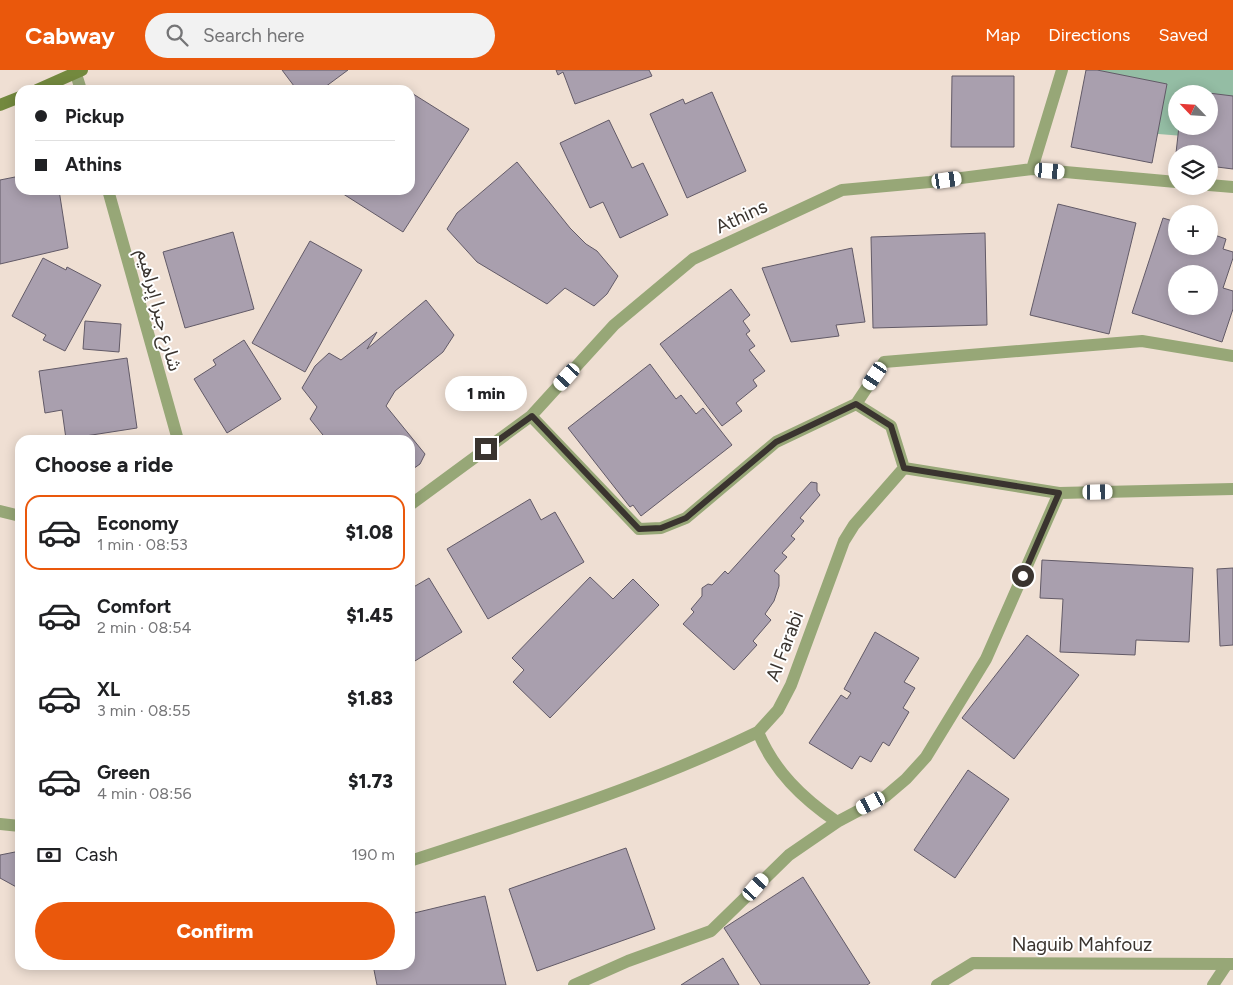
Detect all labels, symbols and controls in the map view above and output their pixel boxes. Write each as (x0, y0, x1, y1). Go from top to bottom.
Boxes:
search box (145, 13, 495, 58)
text: Cabway (25, 21, 115, 50)
icon: search (163, 21, 191, 49)
text: Search here (203, 24, 304, 47)
text: Map (985, 24, 1020, 46)
text: Directions (1048, 24, 1130, 46)
text: Saved (1158, 24, 1208, 46)
north arrow (1168, 85, 1218, 135)
map controls (1168, 85, 1218, 315)
text: Pickup (65, 105, 124, 128)
button: layers (1168, 145, 1218, 195)
text: Athins (65, 153, 122, 176)
car (1034, 162, 1065, 180)
car (931, 170, 962, 190)
street label: Athins (712, 194, 771, 238)
button: + (1168, 205, 1218, 255)
street label: شارع جبرا إبراهيم (129, 247, 187, 375)
button: − (1168, 265, 1218, 315)
car (860, 359, 889, 393)
car (551, 361, 582, 393)
callout: 1 min (445, 376, 527, 412)
text: 1 min (467, 384, 505, 403)
route end (475, 438, 497, 460)
text: Choose a ride (35, 451, 173, 478)
car (1082, 484, 1113, 500)
icon: car (37, 510, 82, 555)
text: Economy (97, 512, 179, 535)
text: $1.08 (345, 521, 393, 544)
text: 1 min · 08:53 (97, 535, 188, 554)
route start (1012, 565, 1034, 587)
icon: car (37, 593, 82, 638)
text: Comfort (97, 595, 172, 618)
text: $1.45 (346, 604, 393, 627)
street label: Al Farabi (761, 608, 808, 685)
text: 2 min · 08:54 (97, 618, 191, 637)
icon: car (37, 676, 82, 721)
text: XL (97, 678, 120, 701)
text: $1.83 (347, 687, 393, 710)
text: 3 min · 08:55 (97, 701, 190, 720)
icon: car (37, 759, 82, 804)
text: Green (97, 761, 150, 784)
text: $1.73 (348, 770, 393, 793)
text: 4 min · 08:56 (97, 784, 192, 803)
car (854, 790, 887, 816)
icon: cash (35, 841, 63, 869)
text: Cash (75, 843, 118, 866)
text: 190 m (352, 845, 395, 864)
car (740, 871, 771, 903)
button: Confirm (35, 902, 395, 960)
street label: Naguib Mahfouz (1012, 933, 1152, 956)

